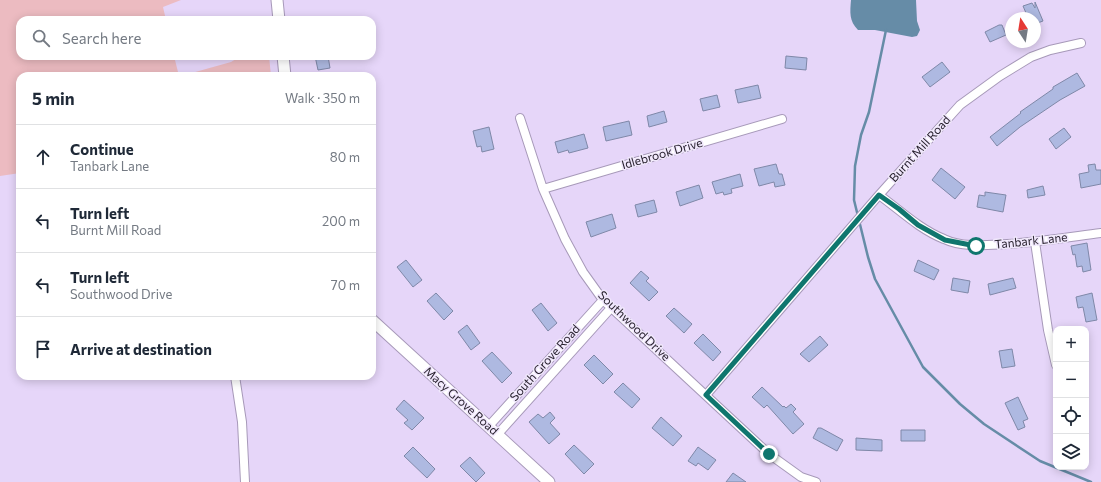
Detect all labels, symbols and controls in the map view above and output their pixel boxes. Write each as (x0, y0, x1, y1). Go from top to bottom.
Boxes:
north arrow (1005, 12, 1041, 48)
search box (16, 16, 376, 60)
icon: search (30, 27, 52, 49)
text: Search here (62, 29, 141, 47)
text: 5 min (32, 88, 75, 109)
text: Walk · 350 m (285, 90, 360, 106)
street label: Burnt Mill Road (886, 112, 953, 184)
street label: Idlebrook Drive (620, 135, 704, 171)
text: Continue (70, 140, 134, 158)
icon: ahead (32, 146, 54, 168)
text: 80 m (330, 149, 360, 165)
text: Tanbark Lane (70, 158, 149, 174)
text: Turn left (70, 204, 129, 222)
icon: left (32, 210, 54, 232)
text: 200 m (322, 213, 360, 229)
text: Burnt Mill Road (70, 222, 161, 238)
street label: Tanbark Lane (994, 229, 1068, 251)
route start (967, 237, 985, 255)
text: Turn left (70, 268, 129, 286)
icon: left (32, 274, 54, 296)
text: 70 m (331, 277, 360, 293)
text: Southwood Drive (70, 286, 172, 302)
street label: Southwood Drive (596, 287, 674, 363)
street label: South Grove Road (506, 321, 582, 403)
map controls (1053, 326, 1089, 470)
button: + (1053, 326, 1089, 362)
icon: arrive (32, 338, 54, 360)
text: Arrive at destination (70, 340, 212, 358)
button: − (1053, 362, 1089, 398)
street label: Macy Grove Road (422, 363, 502, 437)
button: locate (1053, 398, 1089, 434)
button: layers (1053, 434, 1089, 470)
route end (760, 445, 778, 463)

